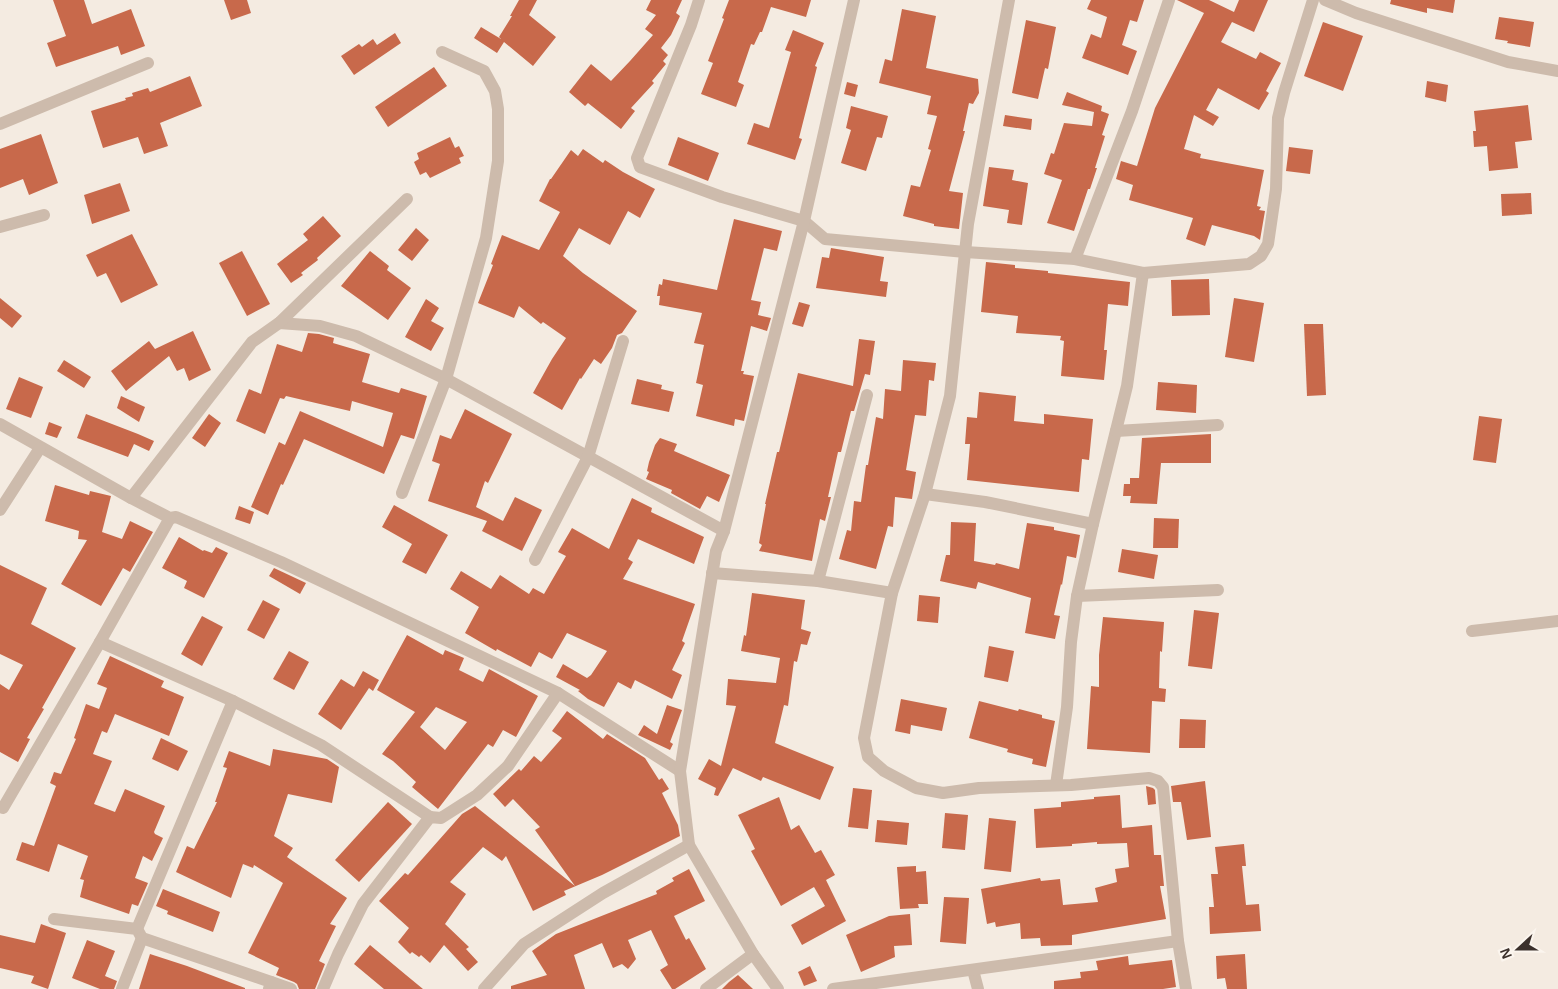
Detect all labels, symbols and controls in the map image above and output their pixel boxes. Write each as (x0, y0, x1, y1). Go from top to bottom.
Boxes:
north arrow (1493, 924, 1543, 974)
text: N (1497, 946, 1515, 961)

